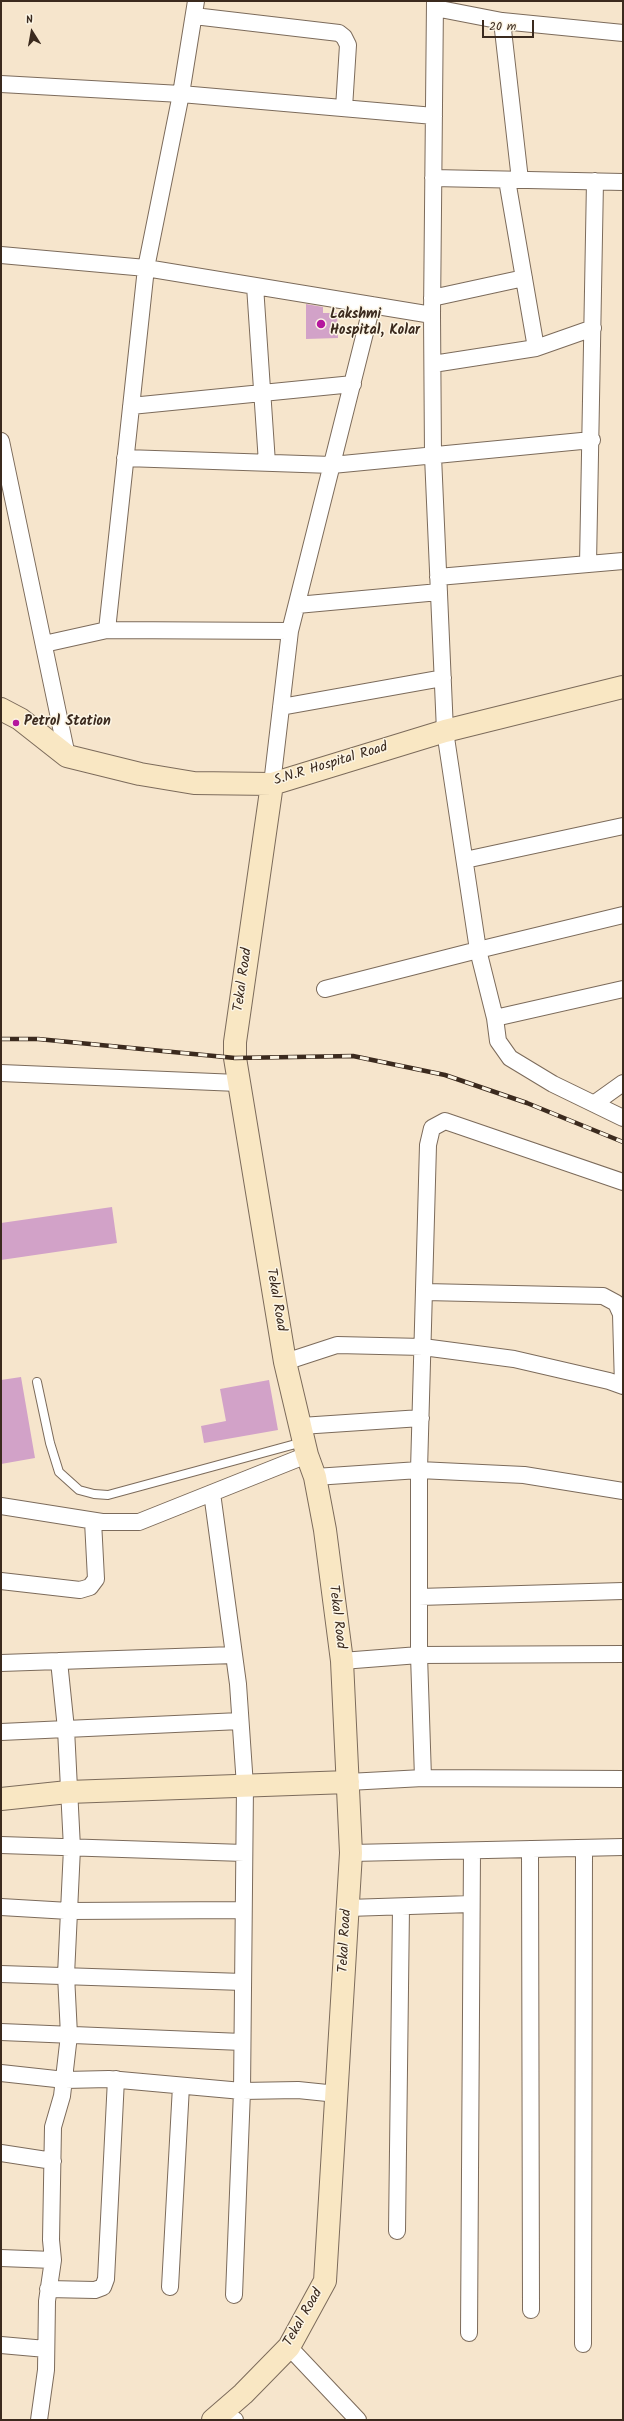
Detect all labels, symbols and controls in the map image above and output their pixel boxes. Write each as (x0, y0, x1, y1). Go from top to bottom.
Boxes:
text: N (25, 11, 35, 30)
north arrow (12, 12, 52, 52)
scale bar (484, 12, 536, 38)
text: 20 m (489, 17, 516, 36)
place label: Lakshmi Hospital, Kolar (330, 308, 420, 340)
marker: Lakshmi Hospital, Kolar (315, 318, 327, 330)
place label: Petrol Station (24, 715, 111, 731)
marker: Petrol Station (11, 718, 21, 728)
street label: S.N.R Hospital Road (272, 740, 390, 790)
street label: Tekal Road (231, 947, 257, 1013)
street label: Tekal Road (261, 1267, 289, 1333)
street label: Tekal Road (324, 1584, 348, 1650)
street label: Tekal Road (336, 1909, 356, 1973)
street label: Tekal Road (281, 2286, 327, 2350)

